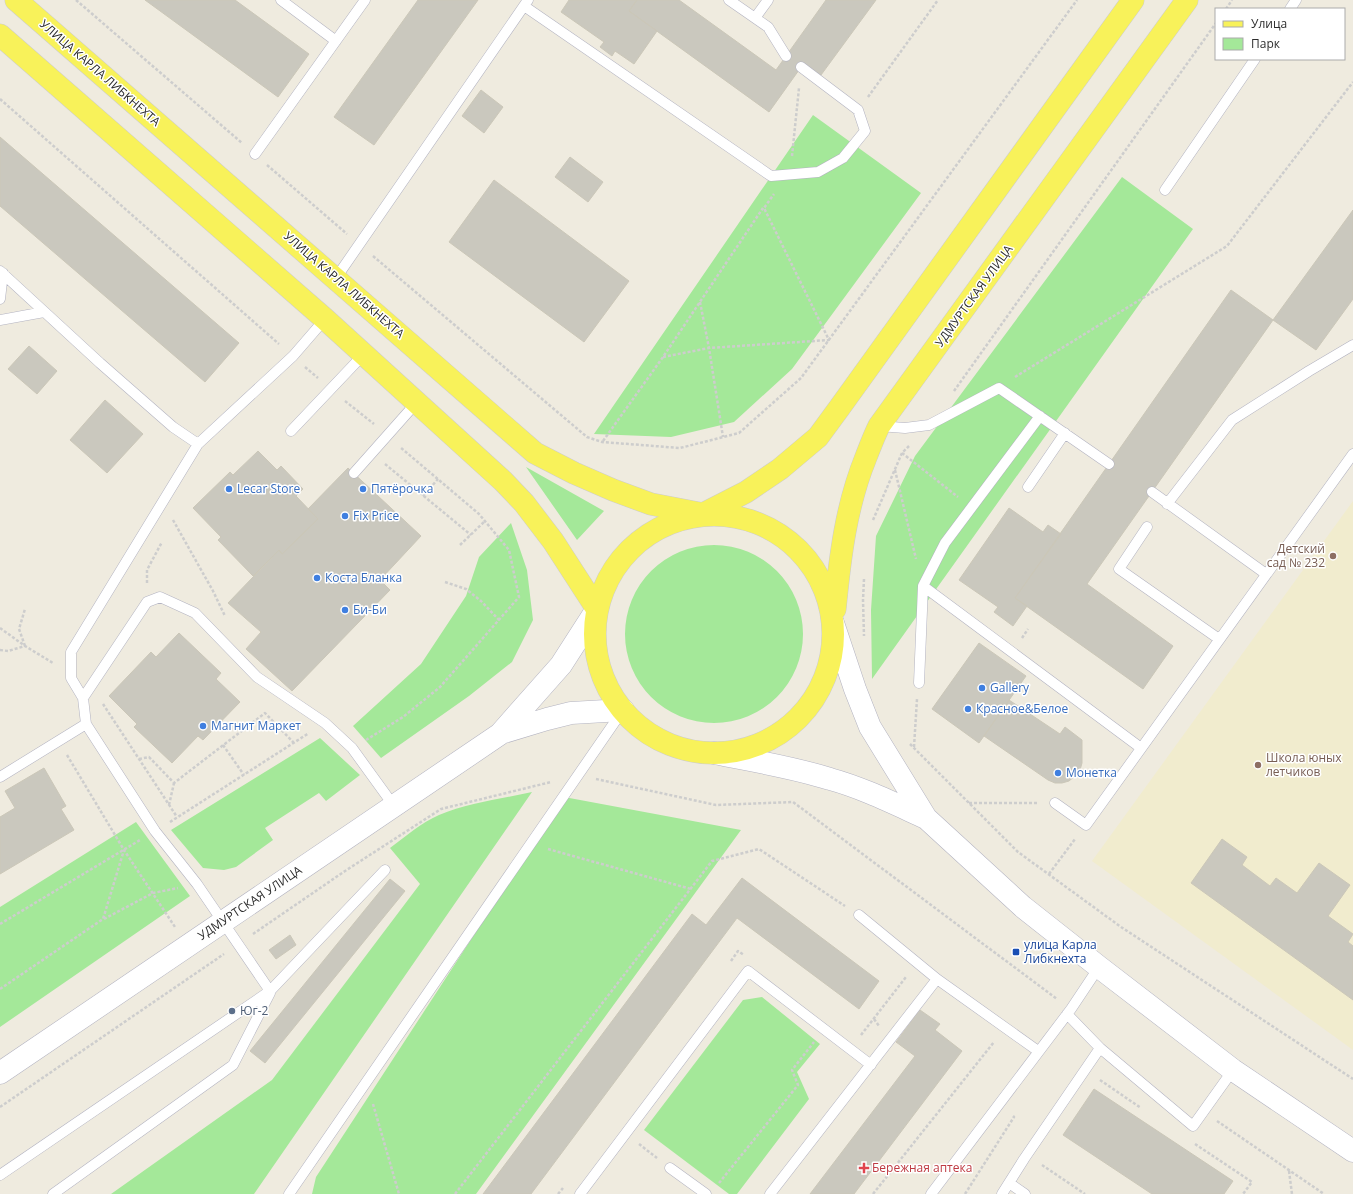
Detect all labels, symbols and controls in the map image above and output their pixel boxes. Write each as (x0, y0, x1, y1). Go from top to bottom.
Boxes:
legend (1215, 8, 1345, 60)
street label: УЛИЦА КАРЛА ЛИБКНЕХТА (36, 15, 165, 130)
text: Улица (1251, 15, 1287, 32)
text: Парк (1251, 35, 1281, 52)
street label: УЛИЦА КАРЛА ЛИБКНЕХТА (280, 227, 409, 342)
street label: УДМУРТСКАЯ УЛИЦА (931, 241, 1017, 350)
place label: Lecar Store (237, 480, 300, 497)
place label: Пятёрочка (371, 480, 433, 497)
marker: Lecar Store (224, 484, 234, 494)
marker: Пятёрочка (358, 484, 368, 494)
place label: Fix Price (353, 507, 400, 524)
marker: Fix Price (340, 511, 350, 521)
place label: Детский сад № 232 (1267, 540, 1325, 571)
marker: Детский сад № 232 (1328, 551, 1338, 561)
place label: Коста Бланка (325, 569, 402, 586)
marker: Коста Бланка (312, 573, 322, 583)
place label: Би-Би (353, 601, 387, 618)
marker: Би-Би (340, 605, 350, 615)
place label: Gallery (990, 679, 1030, 696)
marker: Gallery (977, 683, 987, 693)
place label: Красное&Белое (976, 700, 1069, 717)
marker: Красное&Белое (963, 704, 973, 714)
place label: Магнит Маркет (211, 717, 301, 734)
marker: Магнит Маркет (198, 721, 208, 731)
place label: Школа юных летчиков (1266, 749, 1342, 780)
marker: Школа юных летчиков (1253, 760, 1263, 770)
place label: Монетка (1066, 764, 1117, 781)
marker: Монетка (1053, 768, 1063, 778)
street label: УДМУРТСКАЯ УЛИЦА (194, 861, 305, 944)
place label: улица Карла Либкнехта (1024, 936, 1097, 967)
marker: улица Карла Либкнехта (1011, 947, 1021, 957)
place label: Юг-2 (240, 1002, 269, 1019)
marker: Юг-2 (227, 1006, 237, 1016)
place label: Бережная аптека (872, 1159, 972, 1176)
marker: Бережная аптека (859, 1163, 869, 1173)

